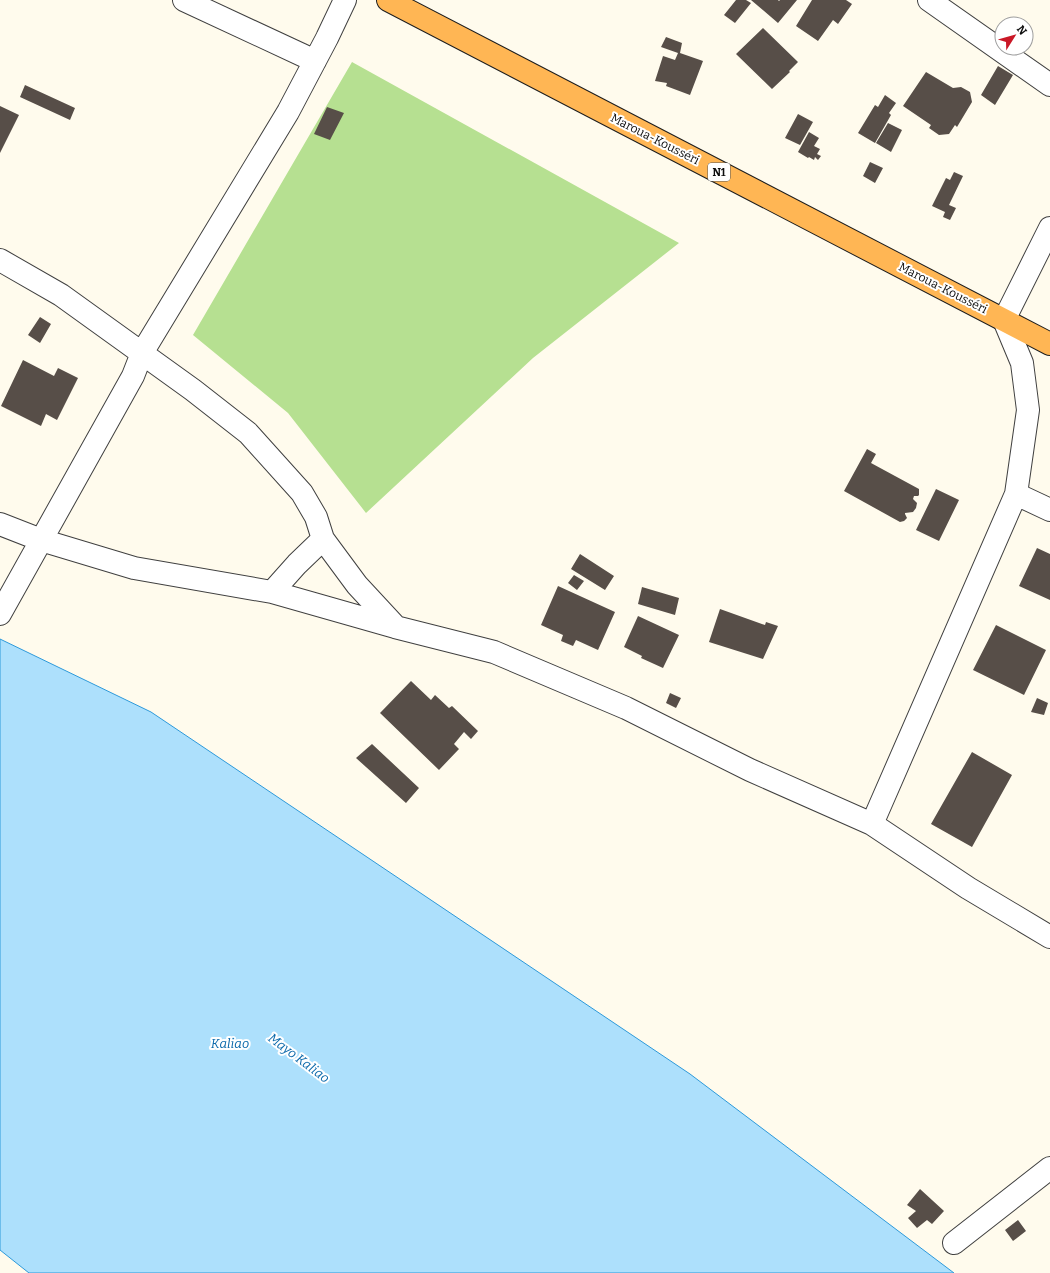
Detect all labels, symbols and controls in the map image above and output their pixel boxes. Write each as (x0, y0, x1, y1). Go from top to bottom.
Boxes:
north arrow (994, 16, 1034, 56)
text: N (1014, 23, 1030, 38)
street label: Maroua-Kousséri (608, 111, 702, 168)
road number: N1 (708, 163, 730, 181)
street label: Maroua-Kousséri (896, 260, 990, 317)
water label: Mayo Kaliao (265, 1030, 333, 1086)
water label: Kaliao (211, 1036, 249, 1051)

